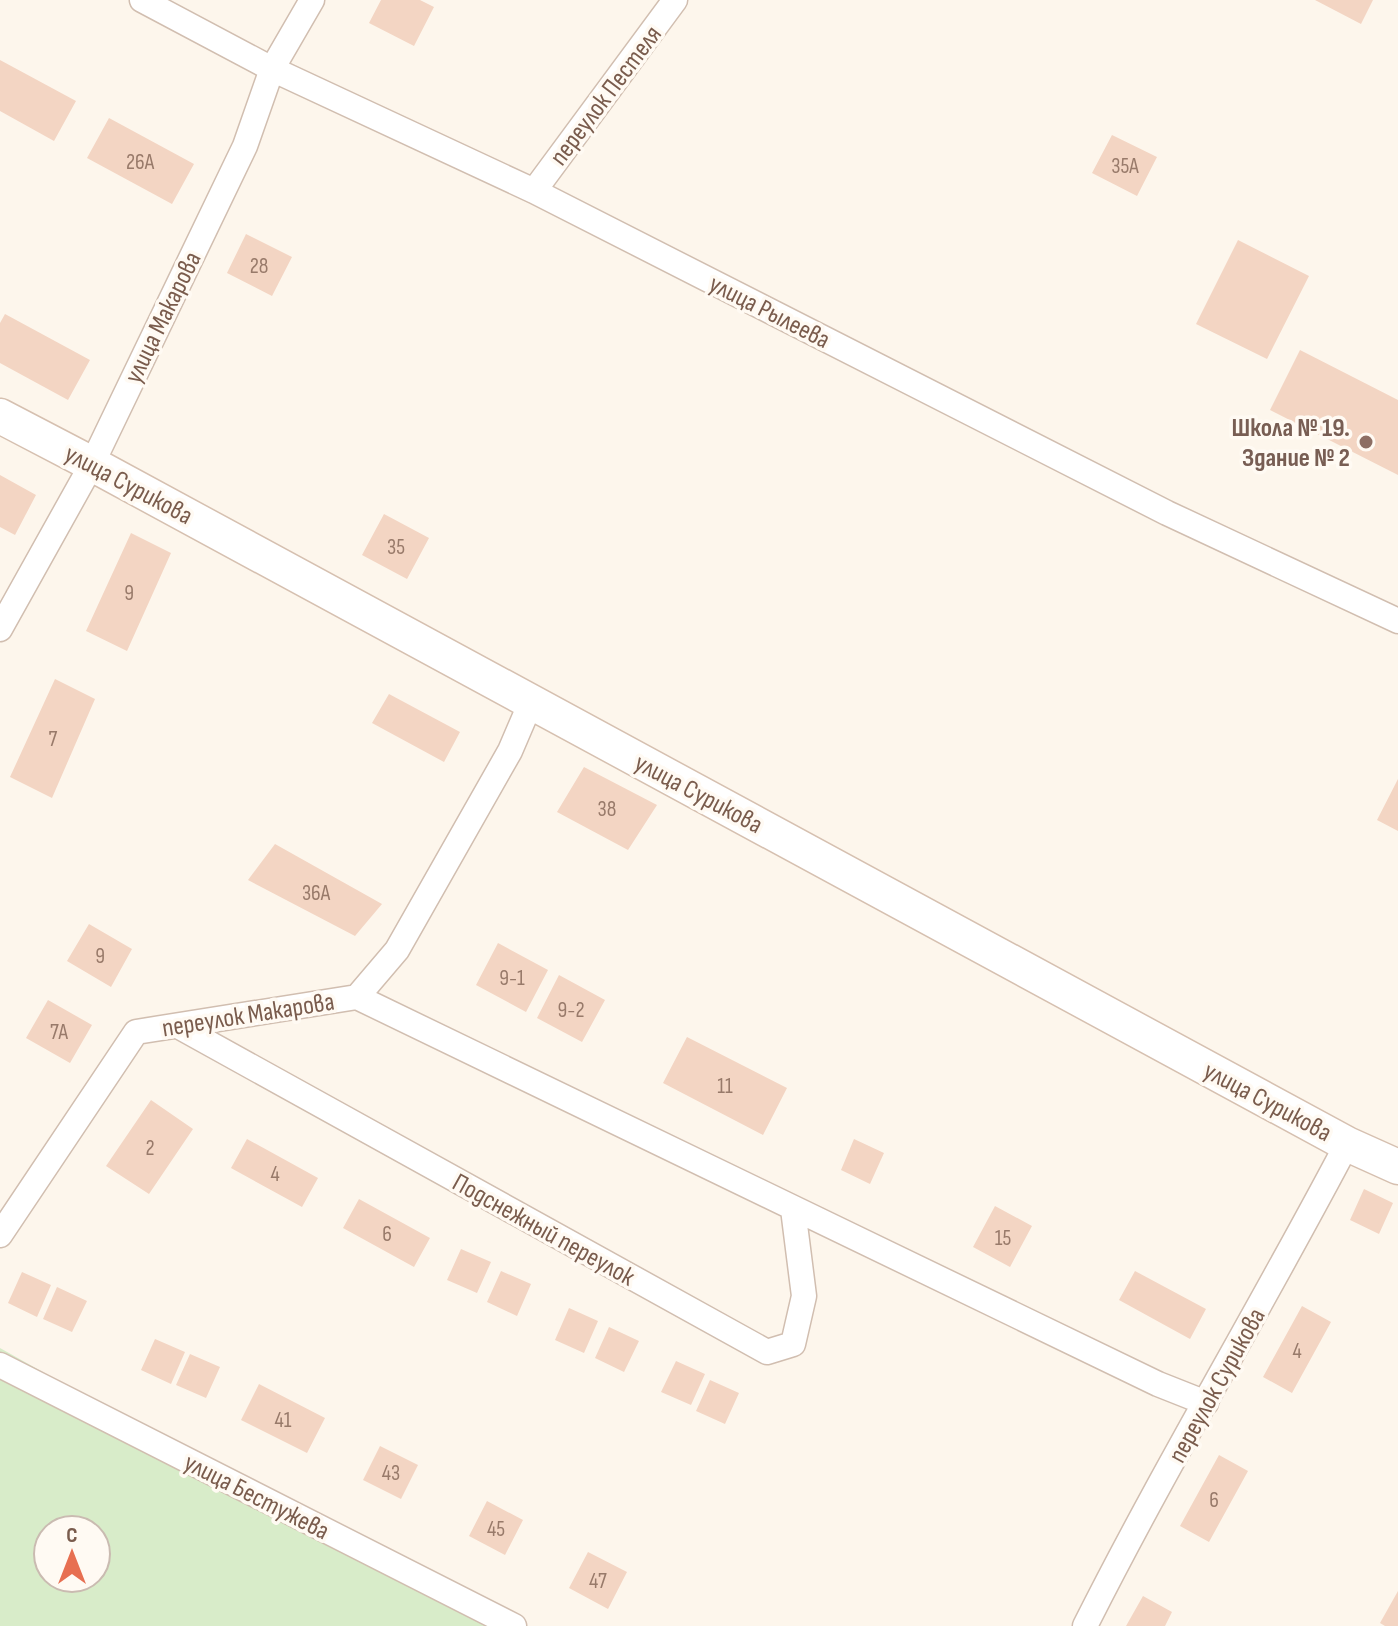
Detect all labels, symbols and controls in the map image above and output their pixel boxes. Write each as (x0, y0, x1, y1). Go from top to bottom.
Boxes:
street label: переулок Пестеля (544, 20, 669, 172)
house number: 26А (126, 149, 155, 176)
house number: 35А (1111, 153, 1139, 180)
street label: улица Макарова (118, 247, 208, 388)
house number: 28 (250, 253, 268, 280)
street label: улица Рылеева (704, 269, 835, 356)
place label: Школа № 19. Здание № 2 (1232, 413, 1350, 474)
marker: Школа № 19. Здание № 2 (1357, 433, 1375, 451)
street label: улица Сурикова (59, 439, 198, 532)
house number: 35 (387, 534, 405, 561)
house number: 9 (124, 580, 134, 607)
house number: 7 (49, 726, 58, 753)
street label: улица Сурикова (629, 748, 768, 841)
house number: 38 (598, 796, 616, 823)
house number: 36А (302, 880, 331, 907)
house number: 9 (95, 943, 105, 970)
house number: 9-1 (499, 965, 525, 992)
street label: переулок Макарова (160, 987, 337, 1044)
house number: 9-2 (558, 997, 584, 1024)
house number: 7А (50, 1019, 69, 1046)
street label: улица Сурикова (1198, 1056, 1337, 1149)
house number: 11 (717, 1073, 733, 1100)
house number: 2 (145, 1135, 155, 1162)
house number: 4 (270, 1161, 280, 1188)
street label: Подснежный переулок (447, 1167, 640, 1293)
house number: 6 (382, 1221, 392, 1248)
house number: 15 (995, 1225, 1011, 1252)
street label: переулок Сурикова (1162, 1303, 1273, 1468)
house number: 4 (1292, 1338, 1302, 1365)
house number: 41 (275, 1407, 292, 1434)
street label: улица Бестужева (178, 1447, 334, 1547)
house number: 43 (382, 1460, 400, 1487)
house number: 6 (1209, 1487, 1219, 1514)
north arrow (32, 1514, 112, 1594)
house number: 45 (487, 1516, 505, 1543)
text: С (66, 1522, 78, 1549)
house number: 47 (589, 1568, 607, 1595)

